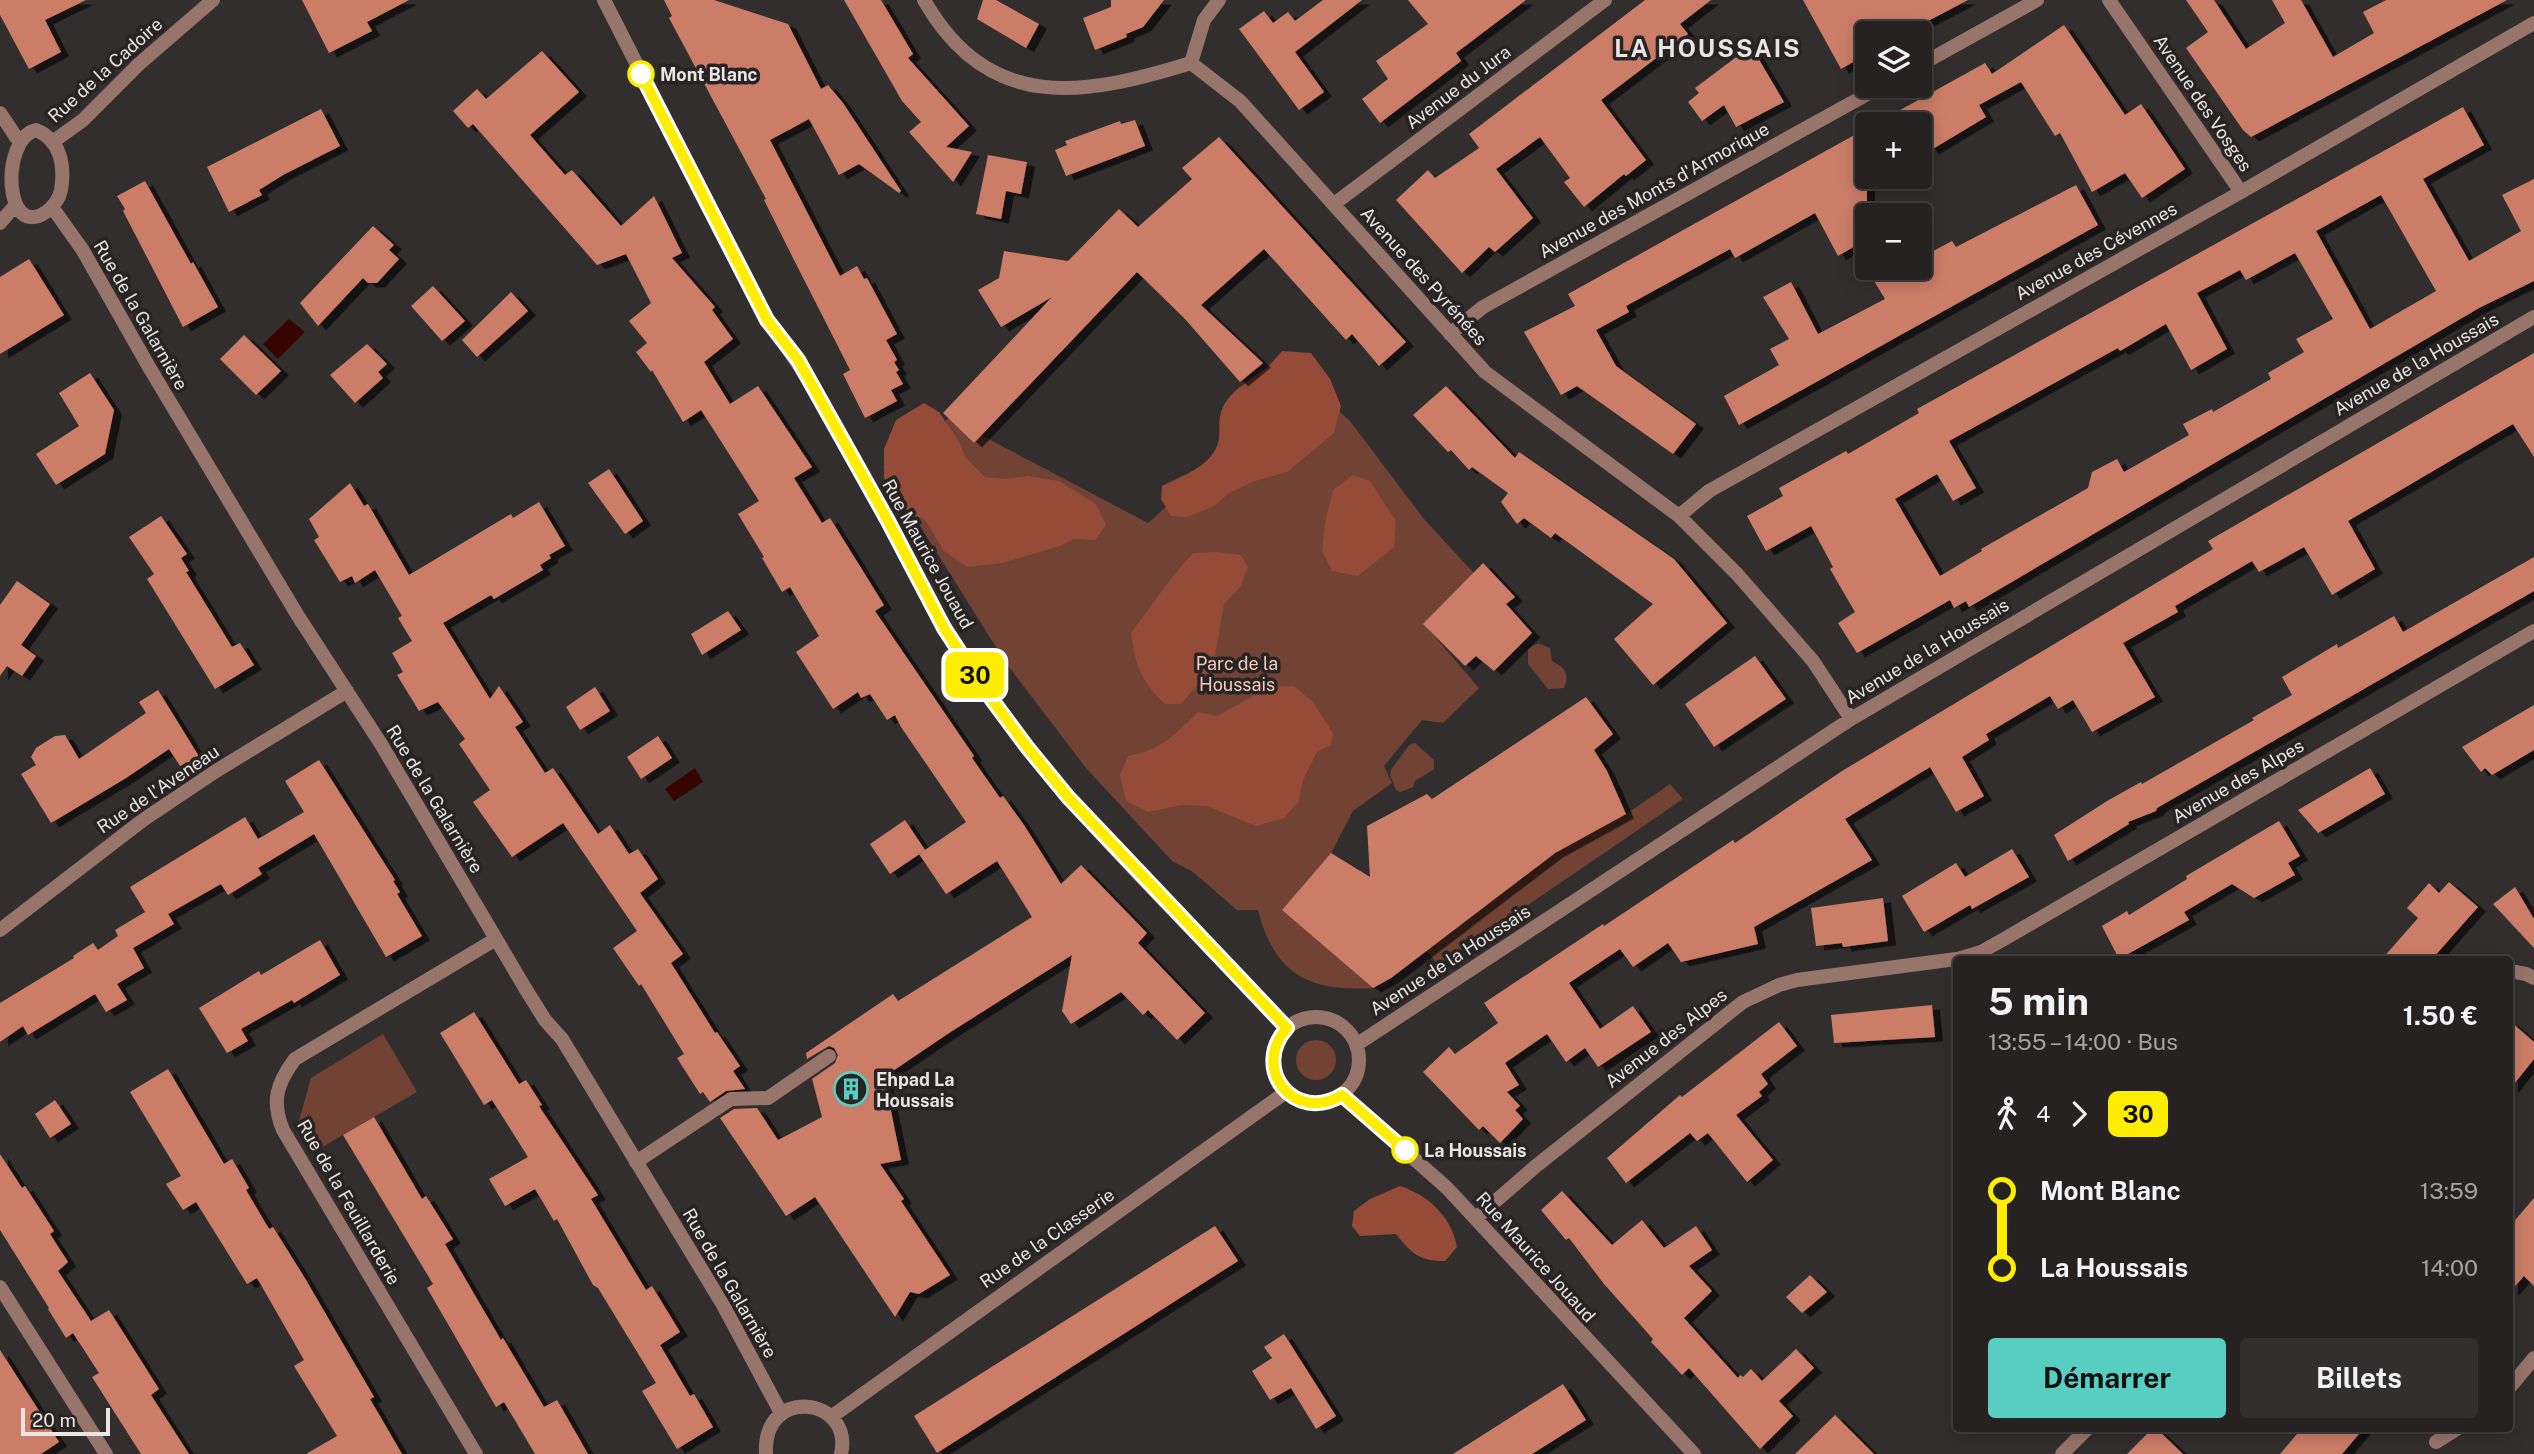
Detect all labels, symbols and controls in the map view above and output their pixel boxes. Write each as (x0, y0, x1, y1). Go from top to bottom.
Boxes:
street label: Rue de la Cadoire (44, 13, 166, 127)
map controls (1855, 21, 1932, 280)
button: layers (1855, 21, 1932, 98)
street label: Avenue des Vosges (2149, 31, 2257, 175)
district label: LA HOUSSAIS (1614, 34, 1802, 62)
street label: Avenue du Jura (1402, 41, 1514, 133)
marker: Mont Blanc (628, 61, 654, 87)
place label: Mont Blanc (660, 64, 758, 85)
button: + (1855, 112, 1932, 189)
street label: Avenue des Monts d'Armorique (1535, 118, 1773, 262)
street label: Avenue des Cévennes (2011, 198, 2181, 304)
street label: Avenue des Pyrénées (1356, 203, 1492, 349)
button: − (1855, 203, 1932, 280)
street label: Rue de la Galarnière (90, 236, 192, 394)
street label: Avenue de la Houssais (2330, 308, 2502, 420)
street label: Rue Maurice Jouaud (878, 476, 978, 632)
street label: Avenue de la Houssais (1842, 594, 2012, 708)
line badge: 30 (944, 652, 1006, 698)
park label: Parc de la Houssais (1196, 653, 1278, 695)
text: 30 (959, 661, 991, 689)
street label: Rue de la Galarnière (382, 721, 488, 877)
street label: Avenue des Alpes (2169, 735, 2307, 827)
street label: Rue de l'Aveneau (93, 740, 223, 838)
street label: Avenue de la Houssais (1366, 900, 1534, 1020)
text: 5 min (1988, 979, 2089, 1024)
street label: Avenue des Alpes (1601, 984, 1731, 1092)
text: 1.50 € (2403, 1000, 2478, 1031)
text: 13:55 – 14:00 · Bus (1988, 1028, 2178, 1055)
place label: Ehpad La Houssais (876, 1069, 955, 1111)
building icon: Ehpad La Houssais (832, 1070, 870, 1108)
icon: walk (1988, 1095, 2026, 1133)
icon: forward (2060, 1095, 2098, 1133)
text: 4 (2036, 1100, 2050, 1127)
text: 30 (2122, 1100, 2154, 1128)
street label: Rue de la Feuillarderie (293, 1116, 405, 1288)
marker: La Houssais (1392, 1137, 1418, 1163)
place label: La Houssais (1424, 1140, 1527, 1161)
text: Mont Blanc (2040, 1175, 2181, 1206)
text: 13:59 (2420, 1177, 2478, 1204)
street label: Rue de la Classerie (976, 1184, 1118, 1292)
street label: Rue Maurice Jouaud (1472, 1188, 1600, 1326)
street label: Rue de la Galarnière (679, 1204, 781, 1362)
text: La Houssais (2040, 1252, 2188, 1283)
text: 14:00 (2421, 1254, 2478, 1281)
button: Démarrer (1988, 1338, 2226, 1418)
button: Billets (2240, 1338, 2478, 1418)
scale bar (21, 1405, 110, 1437)
text: 20 m (32, 1409, 76, 1431)

